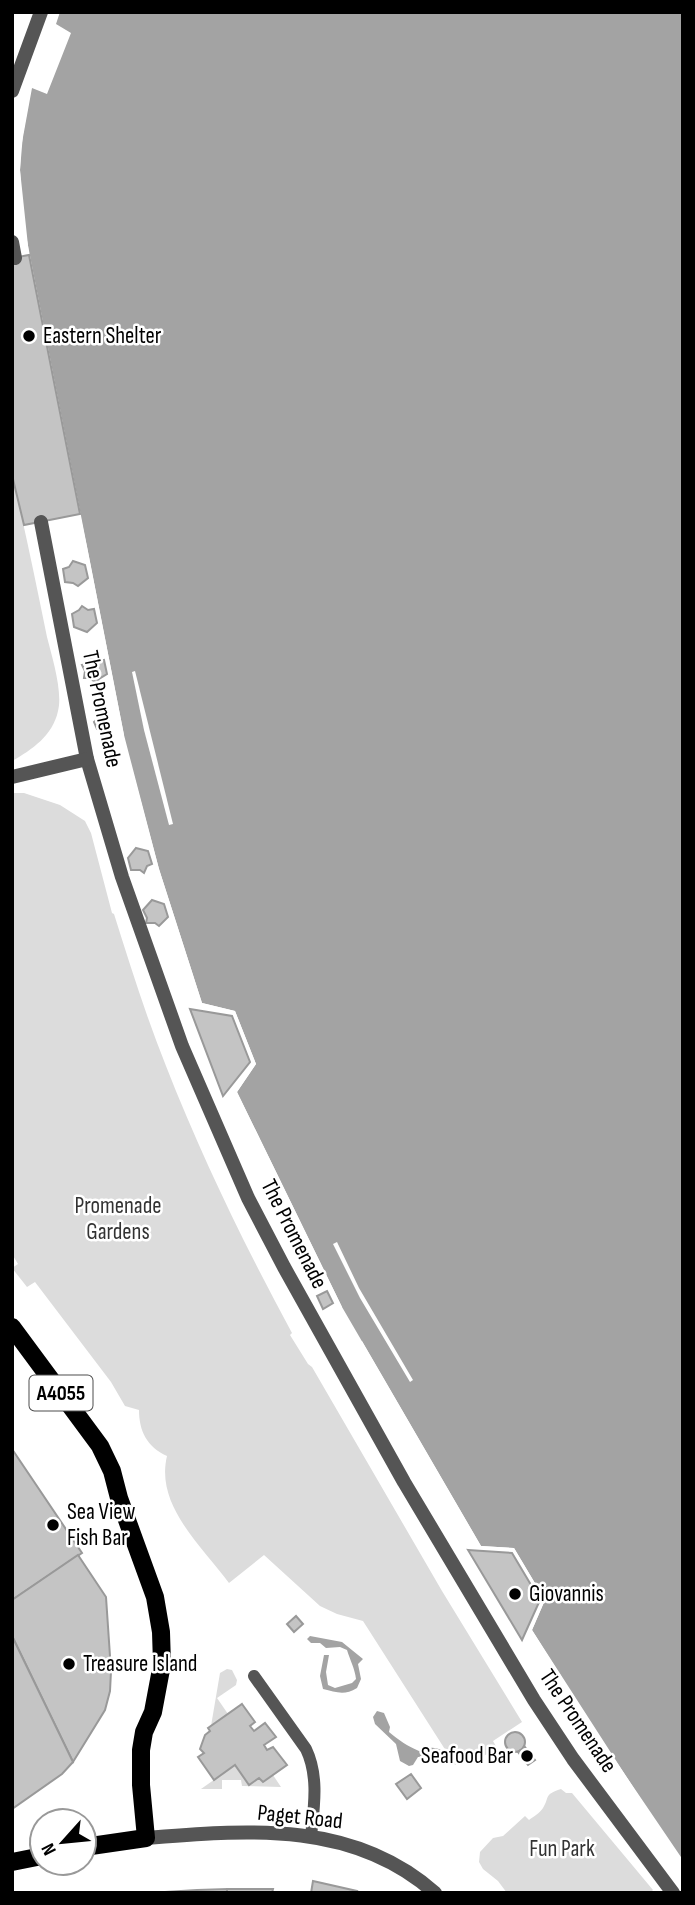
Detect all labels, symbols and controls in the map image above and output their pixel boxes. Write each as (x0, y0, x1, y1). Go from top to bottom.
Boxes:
place label: Eastern Shelter (43, 322, 162, 350)
marker: Eastern Shelter (21, 328, 37, 344)
street label: The Promenade (76, 648, 128, 770)
street label: The Promenade (255, 1175, 333, 1293)
park label: Promenade Gardens (74, 1192, 162, 1246)
road number: A4055 (29, 1376, 92, 1410)
place label: Sea View Fish Bar (67, 1498, 135, 1552)
marker: Sea View Fish Bar (45, 1517, 61, 1533)
place label: Giovannis (529, 1580, 604, 1608)
marker: Giovannis (507, 1586, 523, 1602)
place label: Treasure Island (83, 1650, 197, 1678)
marker: Treasure Island (61, 1656, 77, 1672)
street label: The Promenade (533, 1664, 623, 1778)
place label: Seafood Bar (421, 1742, 513, 1770)
marker: Seafood Bar (519, 1748, 535, 1764)
street label: Paget Road (256, 1799, 344, 1835)
north arrow (28, 1807, 98, 1877)
park label: Fun Park (529, 1835, 595, 1863)
text: N (37, 1839, 62, 1859)

